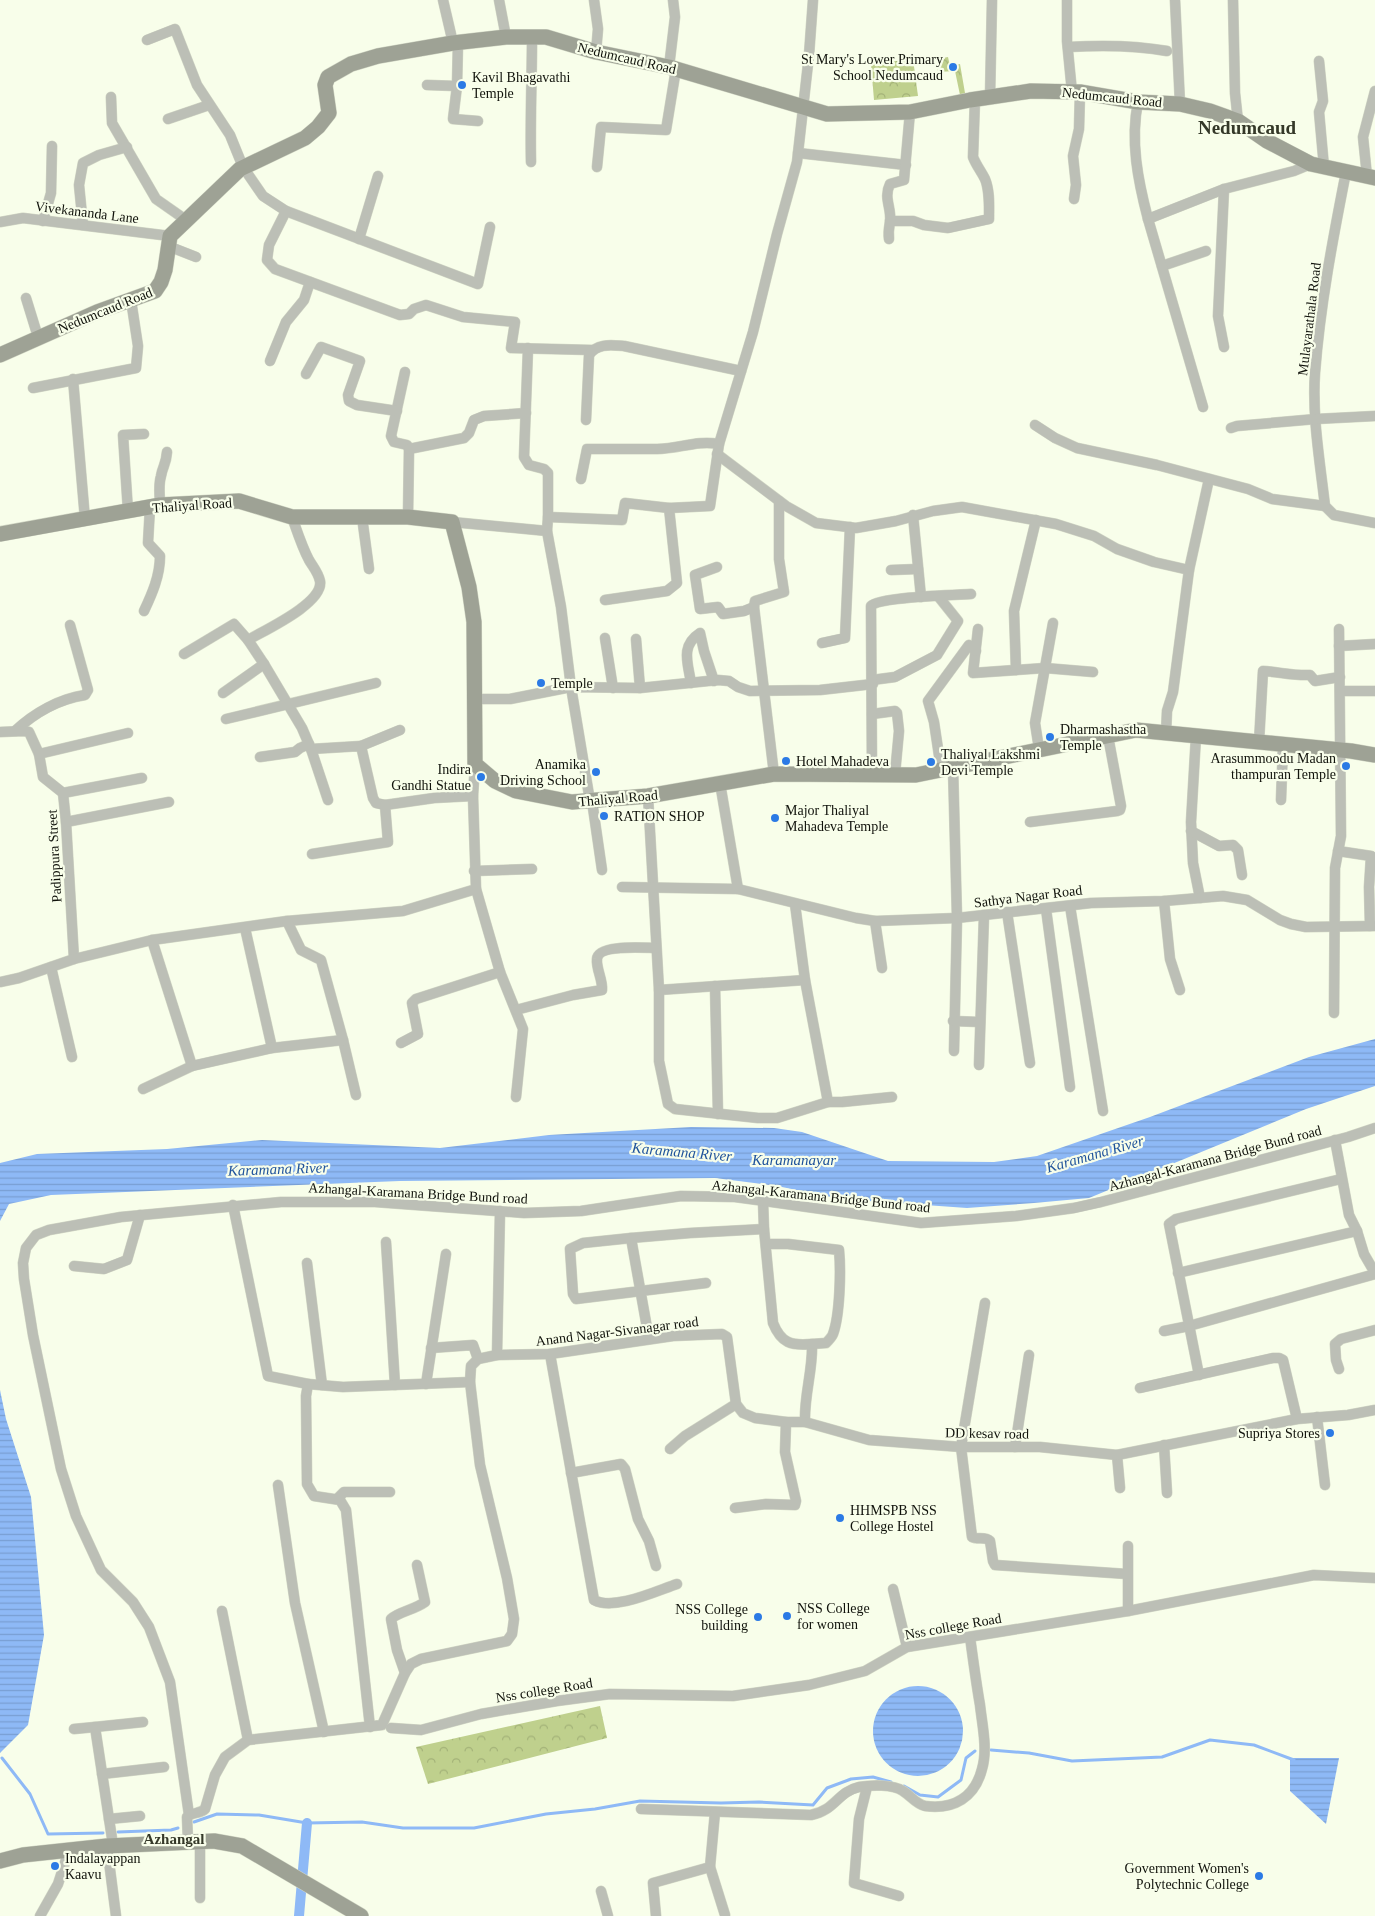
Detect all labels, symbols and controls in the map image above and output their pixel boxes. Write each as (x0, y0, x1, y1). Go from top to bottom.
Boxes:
street label: Nedumcaud Road (576, 40, 678, 77)
place label: St Mary's Lower Primary School Nedumcaud (801, 52, 943, 83)
marker: St Mary's Lower Primary School Nedumcaud (947, 61, 959, 73)
place label: Kavil Bhagavathi Temple (472, 70, 570, 101)
marker: Kavil Bhagavathi Temple (456, 79, 468, 91)
street label: Nedumcaud Road (1061, 85, 1163, 110)
district label: Nedumcaud (1198, 117, 1297, 138)
street label: Vivekananda Lane (34, 199, 140, 226)
street label: Mulayarathala Road (1295, 262, 1324, 377)
street label: Nedumcaud Road (56, 285, 155, 336)
street label: Thaliyal Road (152, 495, 232, 516)
place label: Temple (551, 676, 593, 691)
marker: Temple (535, 677, 547, 689)
place label: Dharmashastha Temple (1060, 722, 1147, 753)
marker: Dharmashastha Temple (1044, 731, 1056, 743)
place label: Thaliyal Lakshmi Devi Temple (941, 747, 1040, 778)
place label: Arasummoodu Madan thampuran Temple (1210, 751, 1336, 782)
place label: Hotel Mahadeva (796, 754, 890, 769)
marker: Hotel Mahadeva (780, 755, 792, 767)
marker: Thaliyal Lakshmi Devi Temple (925, 756, 937, 768)
place label: Anamika Driving School (500, 757, 587, 788)
marker: Arasummoodu Madan thampuran Temple (1340, 760, 1352, 772)
place label: Indira Gandhi Statue (391, 762, 472, 793)
marker: Anamika Driving School (590, 766, 602, 778)
marker: Indira Gandhi Statue (475, 771, 487, 783)
street label: Thaliyal Road (578, 788, 658, 809)
place label: Major Thaliyal Mahadeva Temple (785, 803, 888, 834)
street label: Padippura Street (45, 809, 64, 903)
place label: RATION SHOP (614, 809, 705, 824)
marker: RATION SHOP (598, 810, 610, 822)
marker: Major Thaliyal Mahadeva Temple (769, 812, 781, 824)
street label: Sathya Nagar Road (973, 882, 1083, 911)
street label: Azhangal-Karamana Bridge Bund road (1107, 1123, 1323, 1194)
water label: Karamana River (1044, 1132, 1146, 1176)
water label: Karamana River (630, 1140, 733, 1164)
water label: Karamanayar (751, 1152, 836, 1168)
water label: Karamana River (227, 1159, 329, 1179)
street label: Azhangal-Karamana Bridge Bund road (711, 1178, 931, 1215)
street label: Azhangal-Karamana Bridge Bund road (308, 1180, 528, 1207)
street label: Anand Nagar-Sivanagar road (535, 1314, 699, 1349)
street label: DD kesav road (945, 1425, 1029, 1442)
place label: Supriya Stores (1238, 1426, 1320, 1441)
marker: Supriya Stores (1324, 1427, 1336, 1439)
place label: HHMSPB NSS College Hostel (850, 1503, 937, 1534)
marker: HHMSPB NSS College Hostel (834, 1512, 846, 1524)
place label: NSS College for women (797, 1601, 870, 1632)
place label: NSS College building (675, 1602, 748, 1633)
marker: NSS College for women (781, 1610, 793, 1622)
marker: NSS College building (752, 1611, 764, 1623)
street label: Nss college Road (904, 1611, 1003, 1642)
street label: Nss college Road (495, 1675, 594, 1706)
district label: Azhangal (144, 1831, 204, 1847)
place label: Indalayappan Kaavu (65, 1851, 140, 1882)
marker: Indalayappan Kaavu (49, 1860, 61, 1872)
place label: Government Women's Polytechnic College (1125, 1861, 1249, 1892)
marker: Government Women's Polytechnic College (1253, 1870, 1265, 1882)

